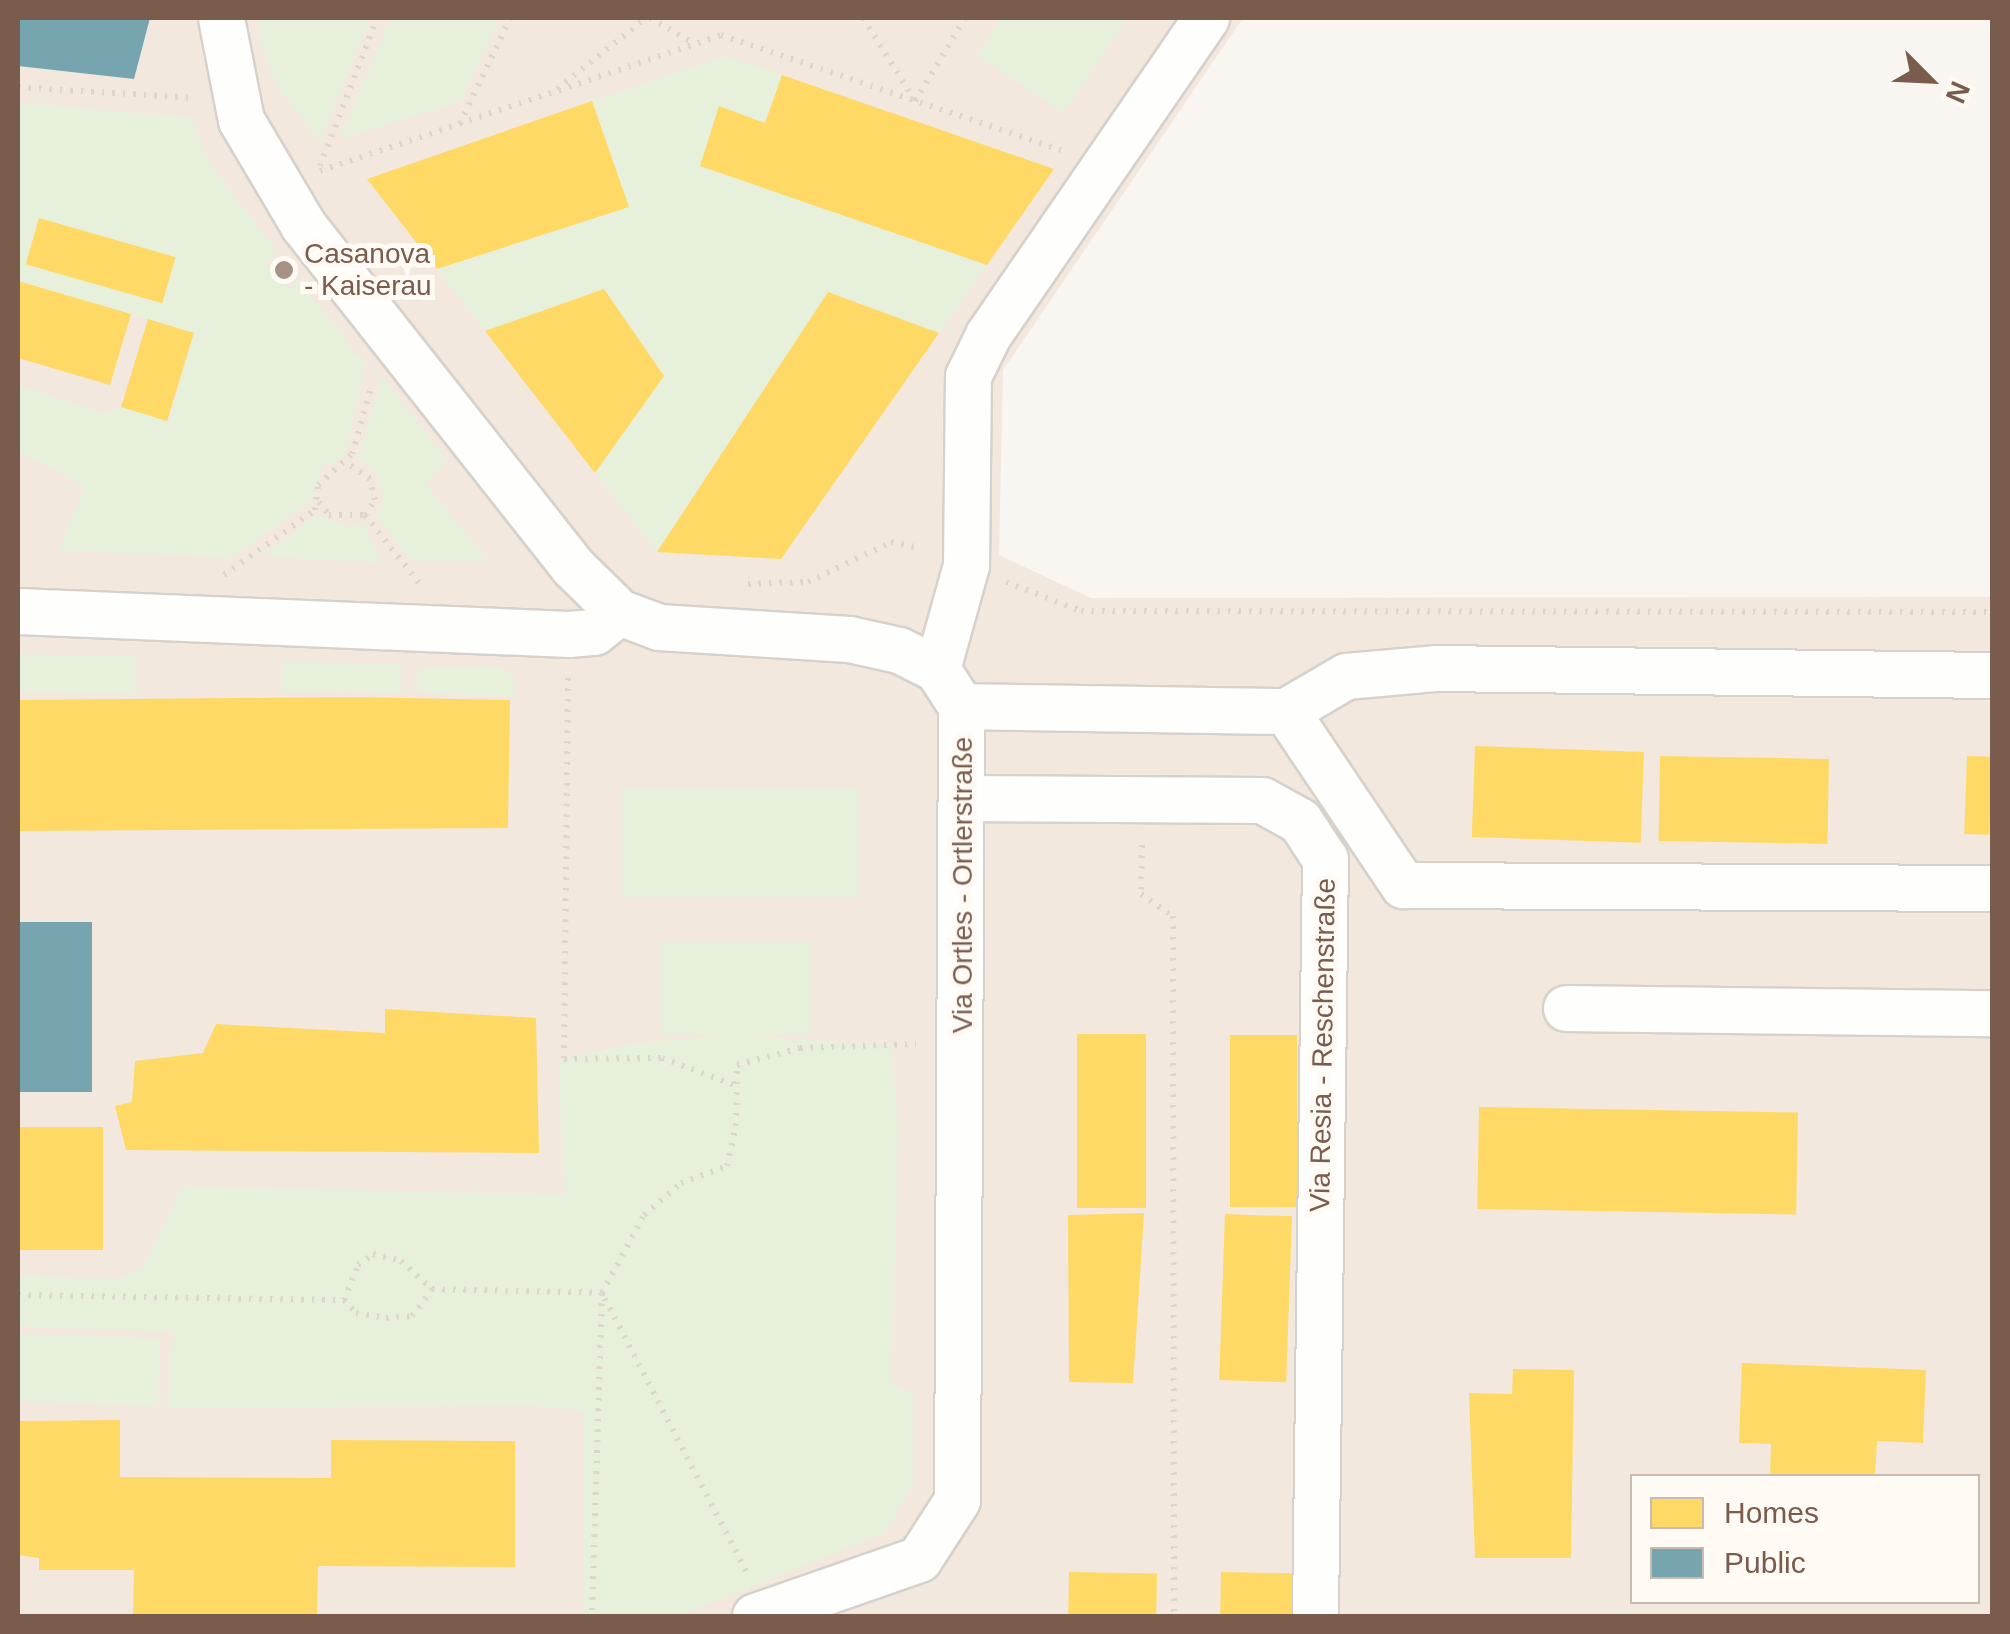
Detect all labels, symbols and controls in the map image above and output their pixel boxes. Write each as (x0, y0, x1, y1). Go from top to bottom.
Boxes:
north arrow (1880, 30, 1980, 130)
text: N (1940, 77, 1976, 108)
place label: Casanova - Kaiserau (304, 237, 432, 303)
marker: Casanova - Kaiserau (273, 259, 295, 281)
street label: Via Ortles - Ortlerstraße (946, 737, 980, 1033)
street label: Via Resia - Reschenstraße (1303, 878, 1343, 1212)
legend (1630, 1474, 1980, 1604)
text: Homes (1724, 1496, 1819, 1529)
text: Public (1724, 1546, 1806, 1579)

